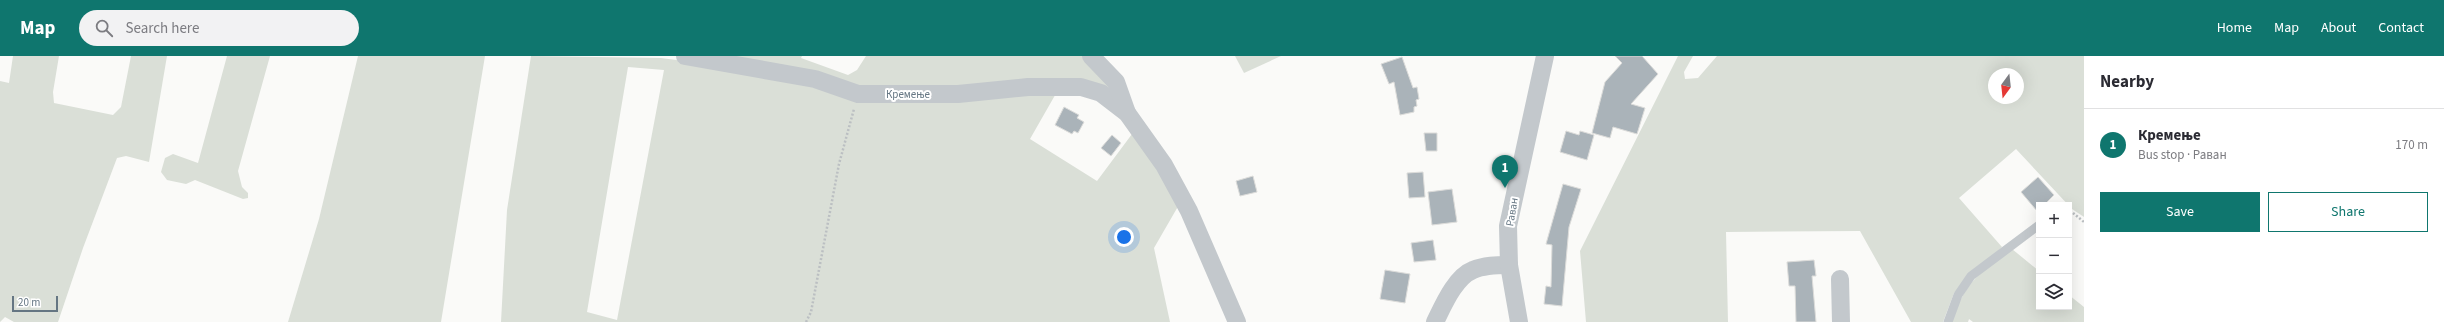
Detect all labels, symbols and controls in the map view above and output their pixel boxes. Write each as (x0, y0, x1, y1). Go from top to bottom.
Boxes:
search box (79, 10, 359, 46)
text: Map (20, 15, 55, 42)
icon: search (93, 17, 115, 39)
text: Search here (125, 18, 199, 39)
text: Home (2217, 18, 2252, 38)
text: Map (2274, 18, 2299, 38)
text: About (2321, 18, 2356, 38)
text: Contact (2378, 18, 2424, 38)
north arrow (1988, 68, 2024, 104)
text: Nearby (2100, 70, 2154, 94)
street label: Кремење (886, 87, 931, 102)
text: Кремење (2138, 125, 2201, 146)
text: 1 (2110, 136, 2116, 154)
text: 170 m (2395, 136, 2428, 154)
text: Bus stop · Раван (2138, 146, 2227, 164)
pin: 1 (1492, 155, 1518, 188)
button: Save (2100, 192, 2260, 232)
button: Share (2268, 192, 2428, 232)
street label: Раван (1502, 197, 1522, 227)
map controls (2036, 202, 2072, 310)
button: + (2036, 202, 2072, 238)
your location (1114, 227, 1134, 247)
button: − (2036, 238, 2072, 274)
button: layers (2036, 274, 2072, 310)
scale bar (12, 294, 58, 313)
text: 20 m (18, 295, 40, 310)

